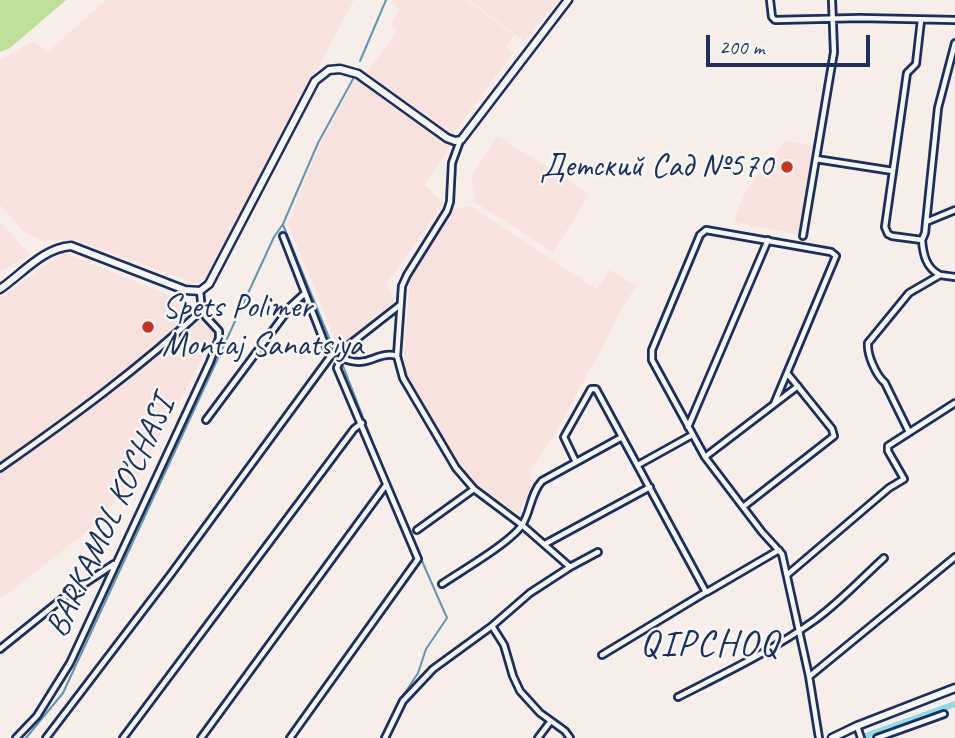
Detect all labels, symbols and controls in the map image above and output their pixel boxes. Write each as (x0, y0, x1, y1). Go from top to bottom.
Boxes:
scale bar (710, 21, 874, 65)
text: 200 m (719, 34, 764, 60)
place label: Детский Сад №570 (540, 147, 773, 187)
marker: Детский Сад №570 (779, 159, 795, 175)
place label: Spets Polimer Montaj Sanatsiya (162, 288, 363, 366)
marker: Spets Polimer Montaj Sanatsiya (140, 319, 156, 335)
street label: BARKAMOL KO'CHASI (38, 391, 184, 643)
district label: QIPCHOQ (641, 623, 779, 667)

